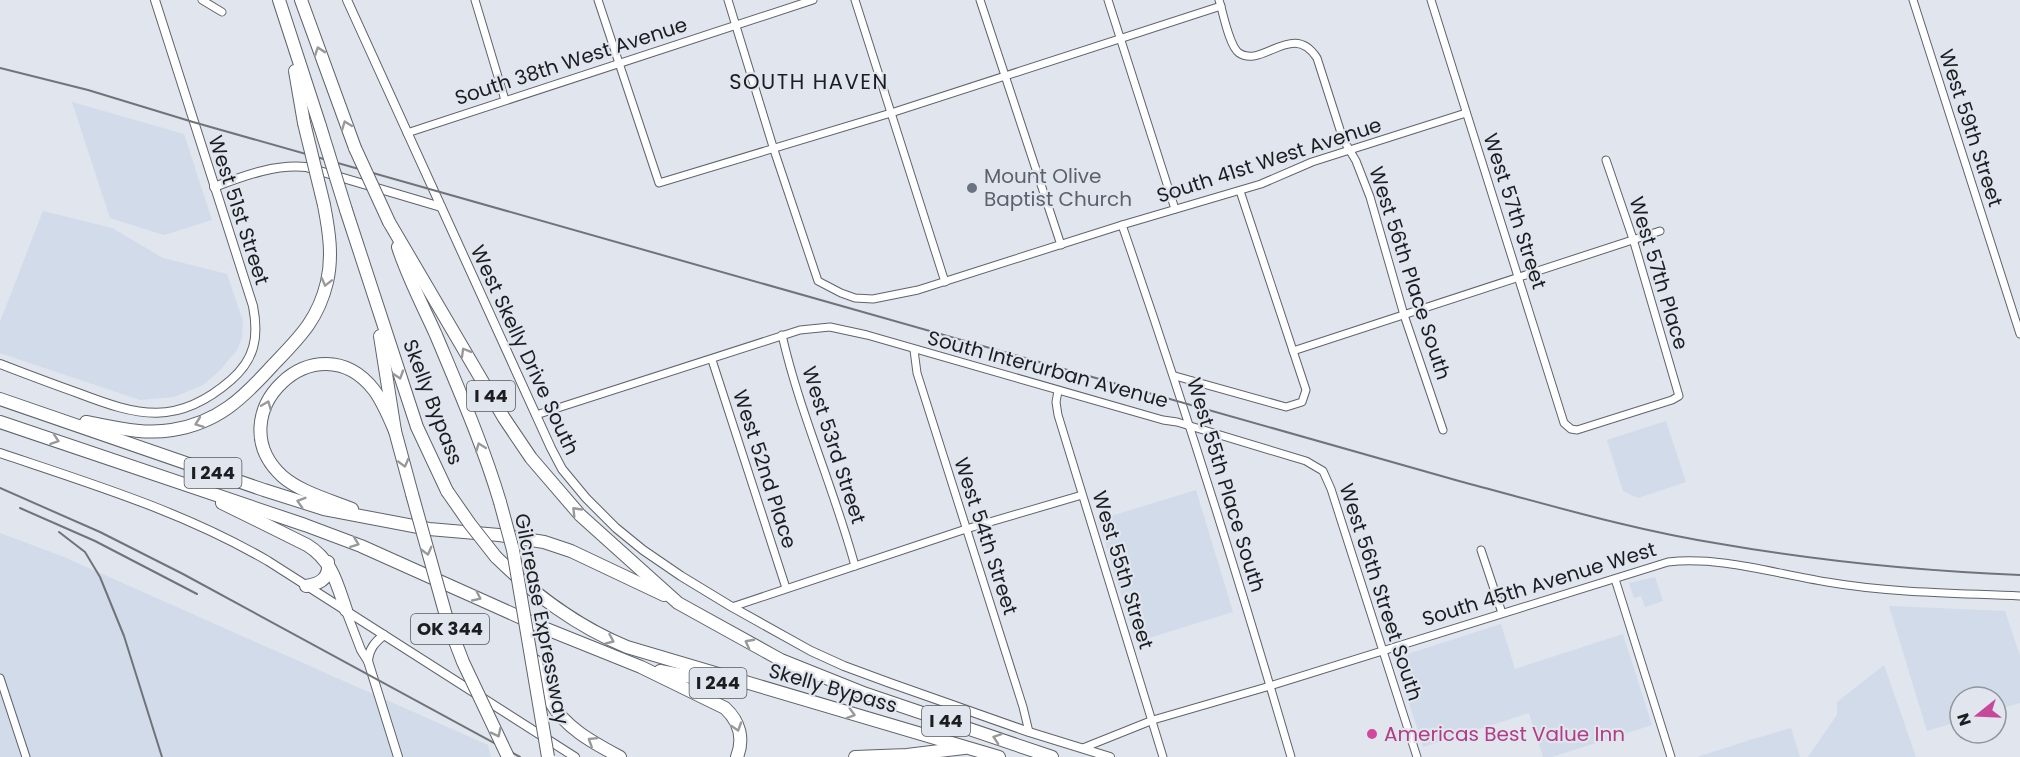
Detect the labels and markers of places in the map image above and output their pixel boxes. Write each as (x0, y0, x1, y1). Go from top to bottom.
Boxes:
place label: Mount Olive Baptist Church (984, 162, 1132, 213)
marker: Mount Olive Baptist Church (965, 181, 979, 195)
place label: Americas Best Value Inn (1384, 720, 1625, 748)
marker: Americas Best Value Inn (1365, 727, 1379, 741)

